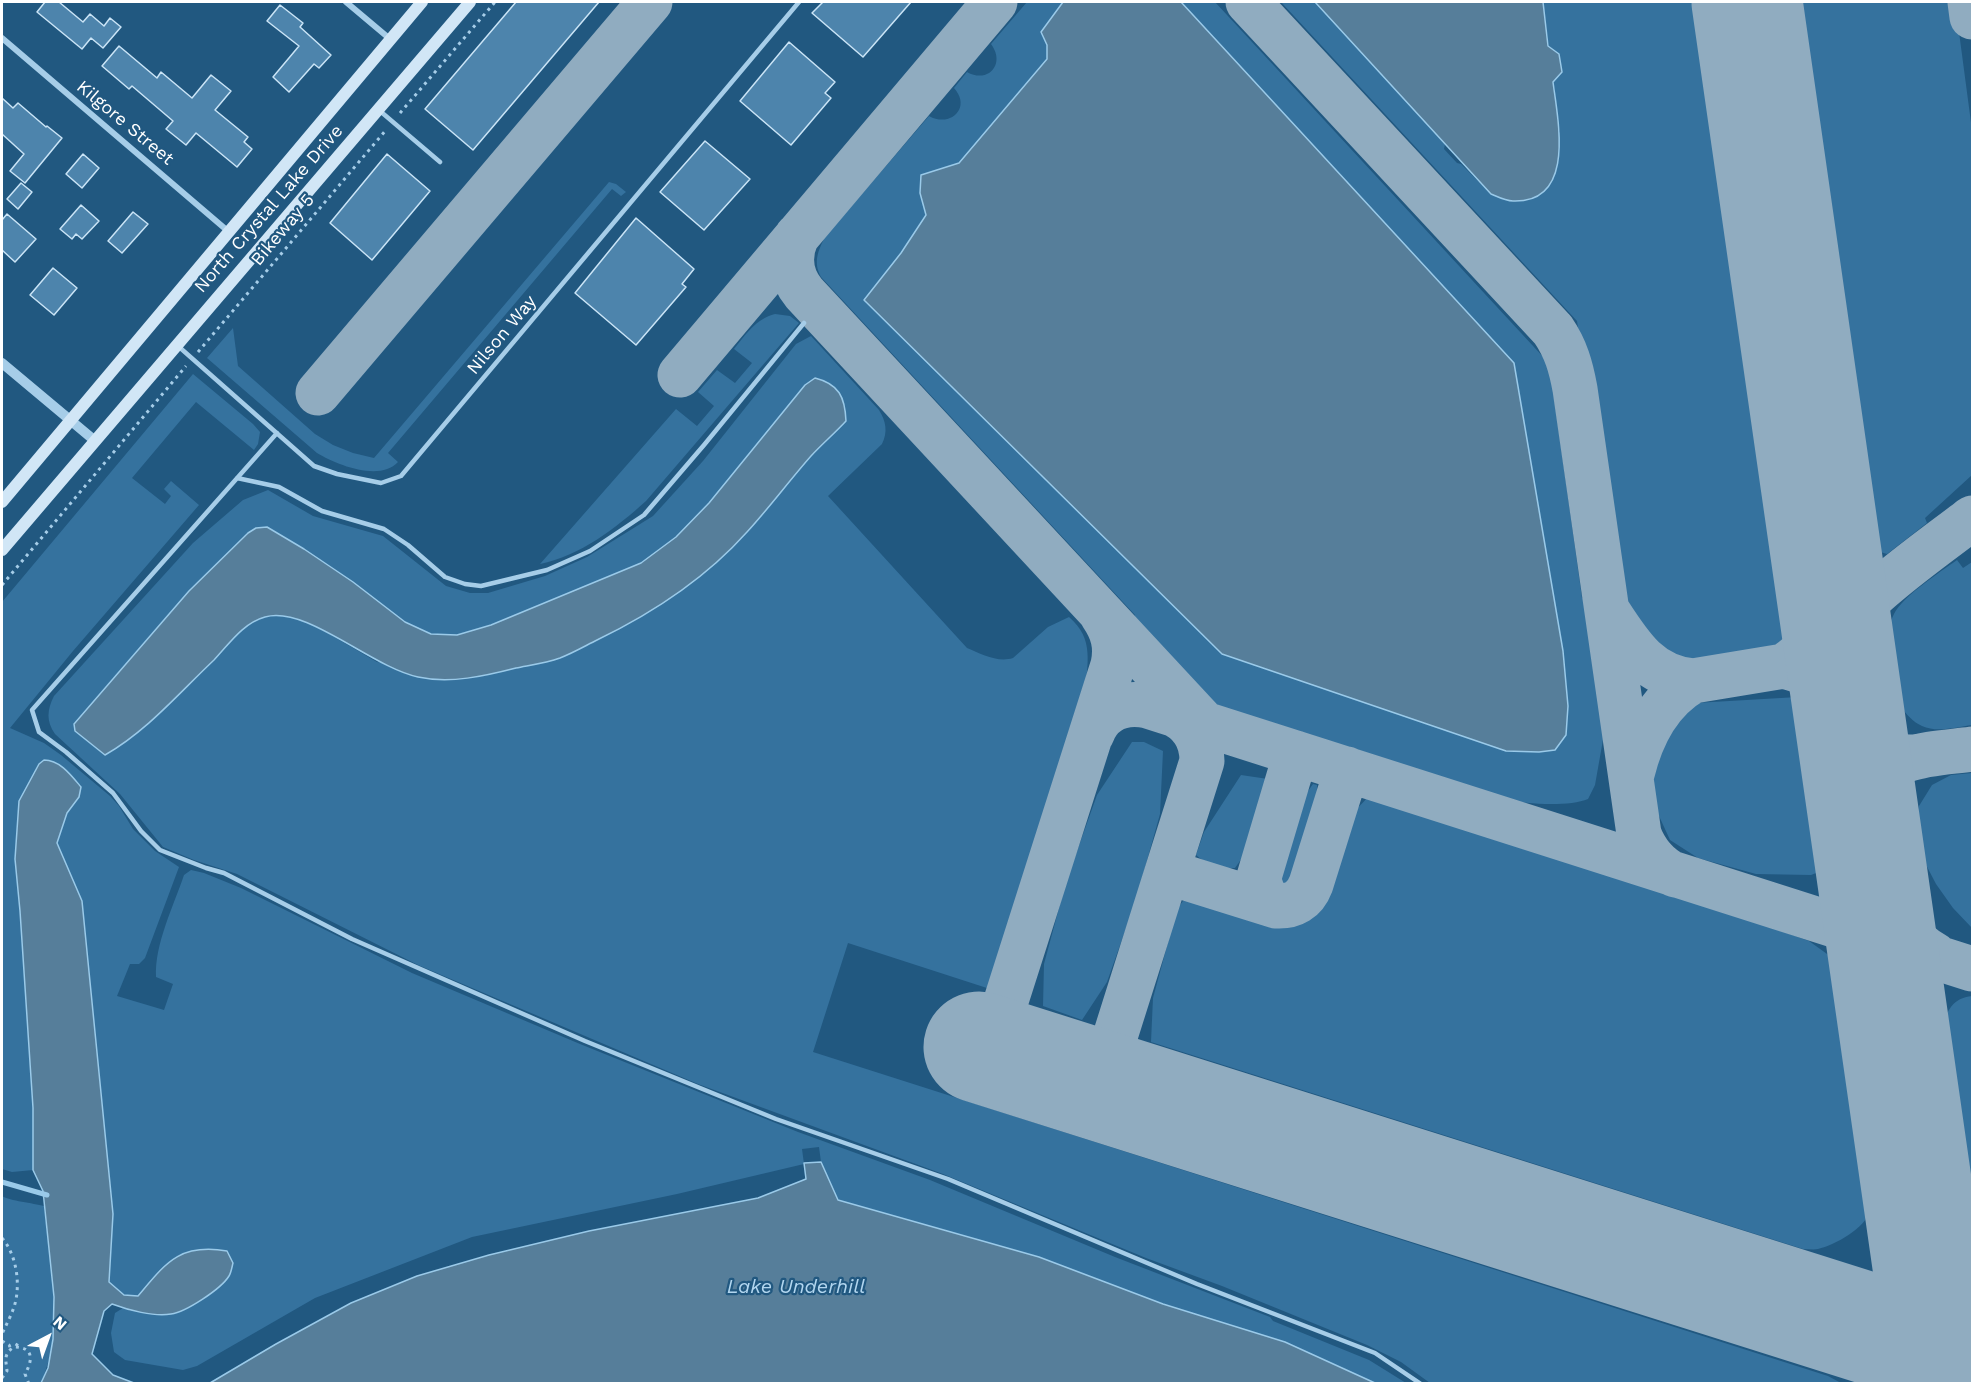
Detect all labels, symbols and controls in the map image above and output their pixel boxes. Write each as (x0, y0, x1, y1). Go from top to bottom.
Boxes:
street label: Kilgore Street (72, 76, 178, 170)
street label: North Crystal Lake Drive (190, 121, 348, 297)
street label: Bikeway 5 (247, 190, 319, 270)
street label: Nilson Way (463, 291, 541, 379)
water label: Lake Underhill (727, 1275, 865, 1299)
north arrow (18, 1307, 78, 1367)
text: N (49, 1312, 71, 1334)

